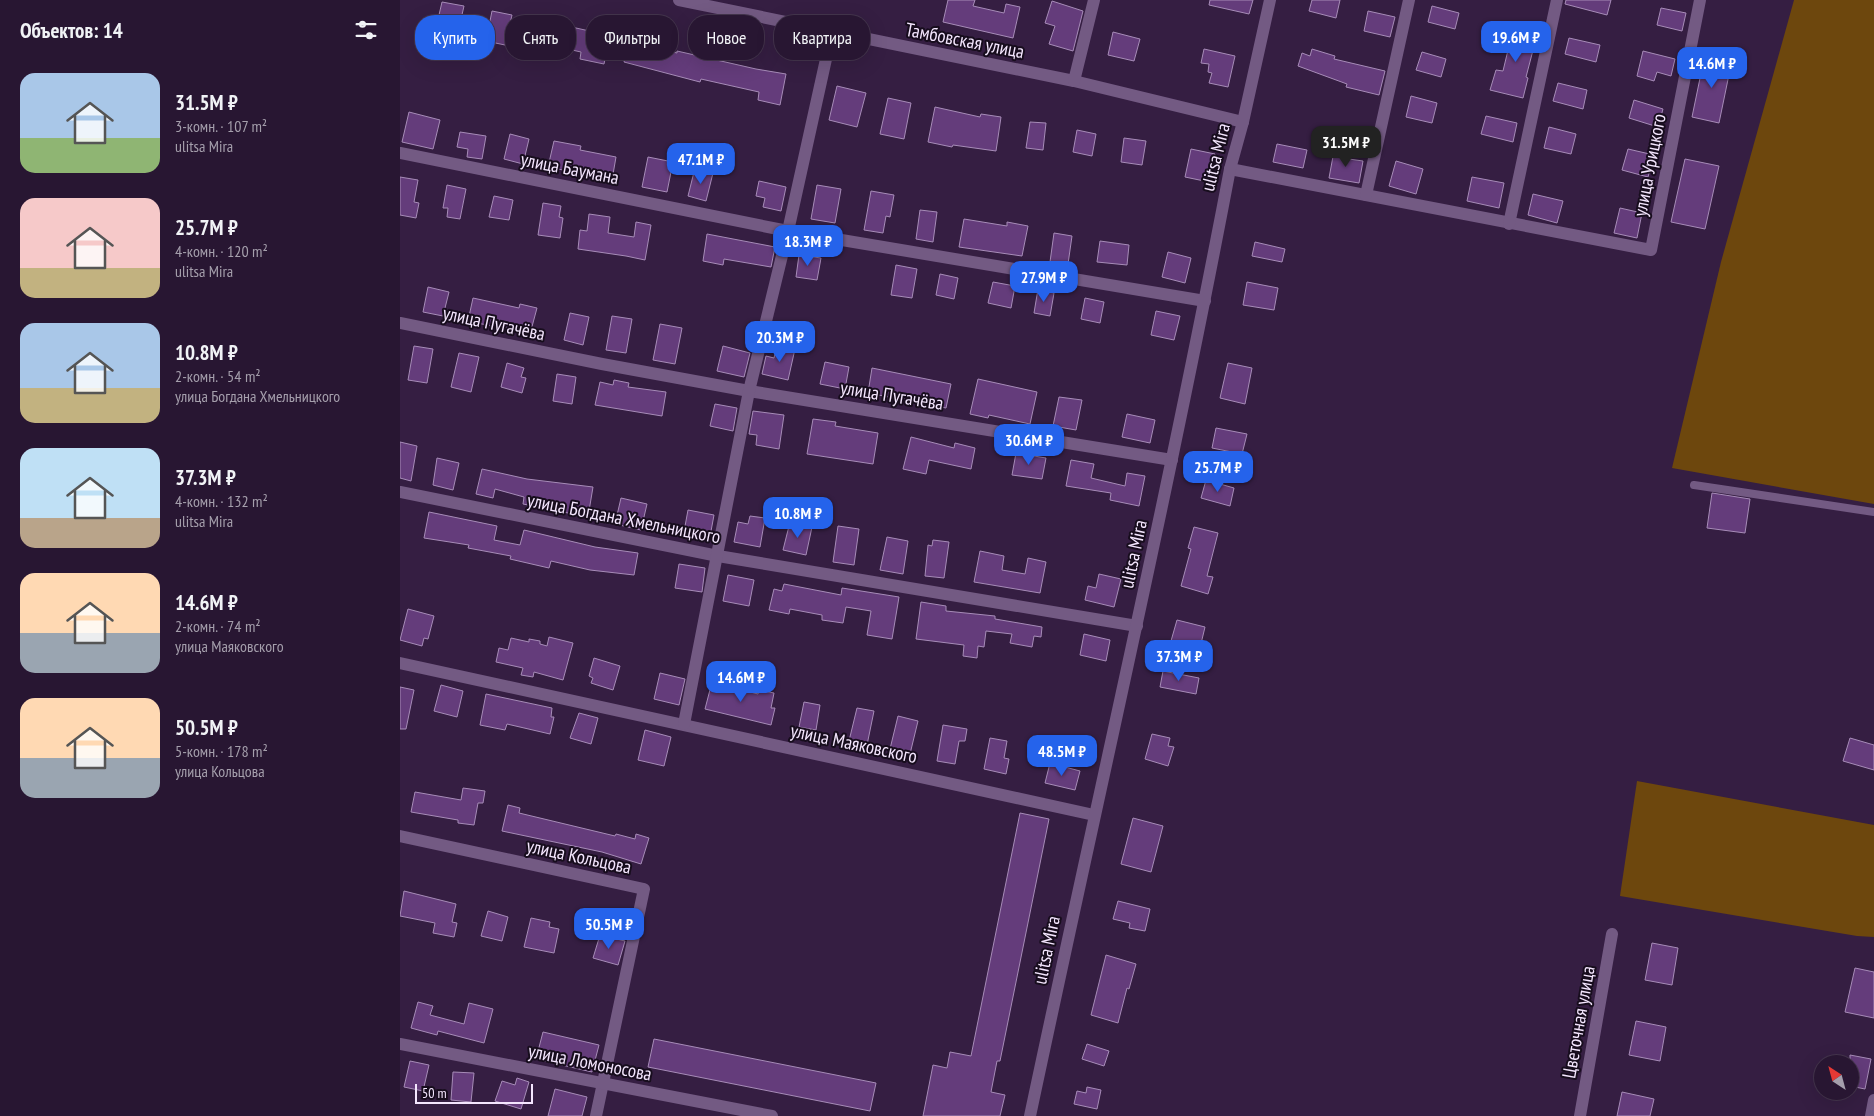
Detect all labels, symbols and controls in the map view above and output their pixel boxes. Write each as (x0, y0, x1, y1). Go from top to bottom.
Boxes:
chip: Купить (415, 15, 495, 60)
chip: Снять (505, 15, 576, 60)
chip: Фильтры (586, 15, 678, 60)
chip: Новое (688, 15, 764, 60)
chip: Квартира (774, 15, 870, 60)
icon: filters (352, 16, 380, 44)
text: Объектов: 14 (20, 17, 123, 44)
street label: Тамбовская улица (904, 17, 1026, 63)
pin: 19.6M ₽ (1470, 20, 1562, 63)
text: 19.6M ₽ (1492, 27, 1540, 47)
pin: 14.6M ₽ (1666, 46, 1758, 89)
text: 14.6M ₽ (1688, 53, 1736, 73)
text: 31.5M ₽ (175, 89, 238, 116)
icon: home (60, 93, 120, 153)
street label: улица Урицкого (1627, 112, 1671, 218)
text: 3-комн. · 107 m² (175, 116, 267, 136)
street label: ulitsa Mira (1195, 121, 1235, 193)
pin: 31.5M ₽ (1300, 126, 1392, 168)
text: 31.5M ₽ (1322, 132, 1370, 152)
text: ulitsa Mira (175, 136, 233, 156)
pin: 47.1M ₽ (655, 142, 747, 185)
street label: улица Баумана (519, 147, 621, 189)
text: 47.1M ₽ (678, 149, 724, 169)
text: 25.7M ₽ (175, 214, 238, 241)
icon: home (60, 218, 120, 278)
pin: 18.3M ₽ (762, 224, 854, 267)
text: 18.3M ₽ (784, 231, 832, 251)
text: 4-комн. · 120 m² (175, 241, 268, 261)
pin: 27.9M ₽ (998, 260, 1090, 303)
text: ulitsa Mira (175, 261, 233, 281)
text: 27.9M ₽ (1021, 267, 1067, 287)
street label: улица Пугачёва (441, 300, 547, 346)
pin: 20.3M ₽ (734, 320, 826, 363)
text: 20.3M ₽ (756, 327, 804, 347)
text: 10.8M ₽ (175, 339, 238, 366)
icon: home (60, 343, 120, 403)
text: 2-комн. · 54 m² (175, 366, 261, 386)
street label: улица Пугачёва (839, 375, 945, 415)
text: улица Богдана Хмельницкого (175, 386, 340, 406)
pin: 30.6M ₽ (983, 424, 1075, 466)
text: 30.6M ₽ (1005, 430, 1053, 450)
pin: 25.7M ₽ (1172, 450, 1264, 493)
text: 25.7M ₽ (1194, 457, 1242, 477)
text: 37.3M ₽ (175, 464, 236, 491)
icon: home (60, 468, 120, 528)
street label: улица Богдана Хмельницкого (525, 487, 723, 549)
text: 4-комн. · 132 m² (175, 491, 268, 511)
pin: 10.8M ₽ (752, 496, 844, 539)
text: 10.8M ₽ (774, 503, 822, 523)
text: ulitsa Mira (175, 511, 233, 531)
street label: ulitsa Mira (1114, 518, 1152, 590)
text: 14.6M ₽ (175, 589, 238, 616)
icon: home (60, 593, 120, 653)
text: 2-комн. · 74 m² (175, 616, 261, 636)
text: улица Маяковского (175, 636, 284, 656)
pin: 37.3M ₽ (1133, 640, 1225, 682)
text: 37.3M ₽ (1156, 646, 1202, 666)
pin: 14.6M ₽ (695, 660, 787, 703)
text: 14.6M ₽ (717, 667, 765, 687)
text: 50.5M ₽ (175, 714, 238, 741)
icon: home (60, 718, 120, 778)
street label: улица Маяковского (788, 718, 920, 768)
pin: 48.5M ₽ (1016, 734, 1108, 777)
text: 5-комн. · 178 m² (175, 741, 268, 761)
text: 48.5M ₽ (1038, 741, 1086, 761)
text: улица Кольцова (175, 761, 265, 781)
street label: улица Кольцова (524, 833, 634, 879)
pin: 50.5M ₽ (563, 908, 655, 950)
text: 50.5M ₽ (585, 914, 633, 934)
street label: ulitsa Mira (1027, 914, 1065, 986)
street label: Цветочная улица (1556, 964, 1600, 1080)
street label: улица Ломоносова (526, 1038, 654, 1086)
north arrow (1814, 1055, 1859, 1100)
map controls (1814, 1055, 1859, 1100)
scale bar (415, 1081, 532, 1104)
text: 50 m (422, 1084, 447, 1102)

